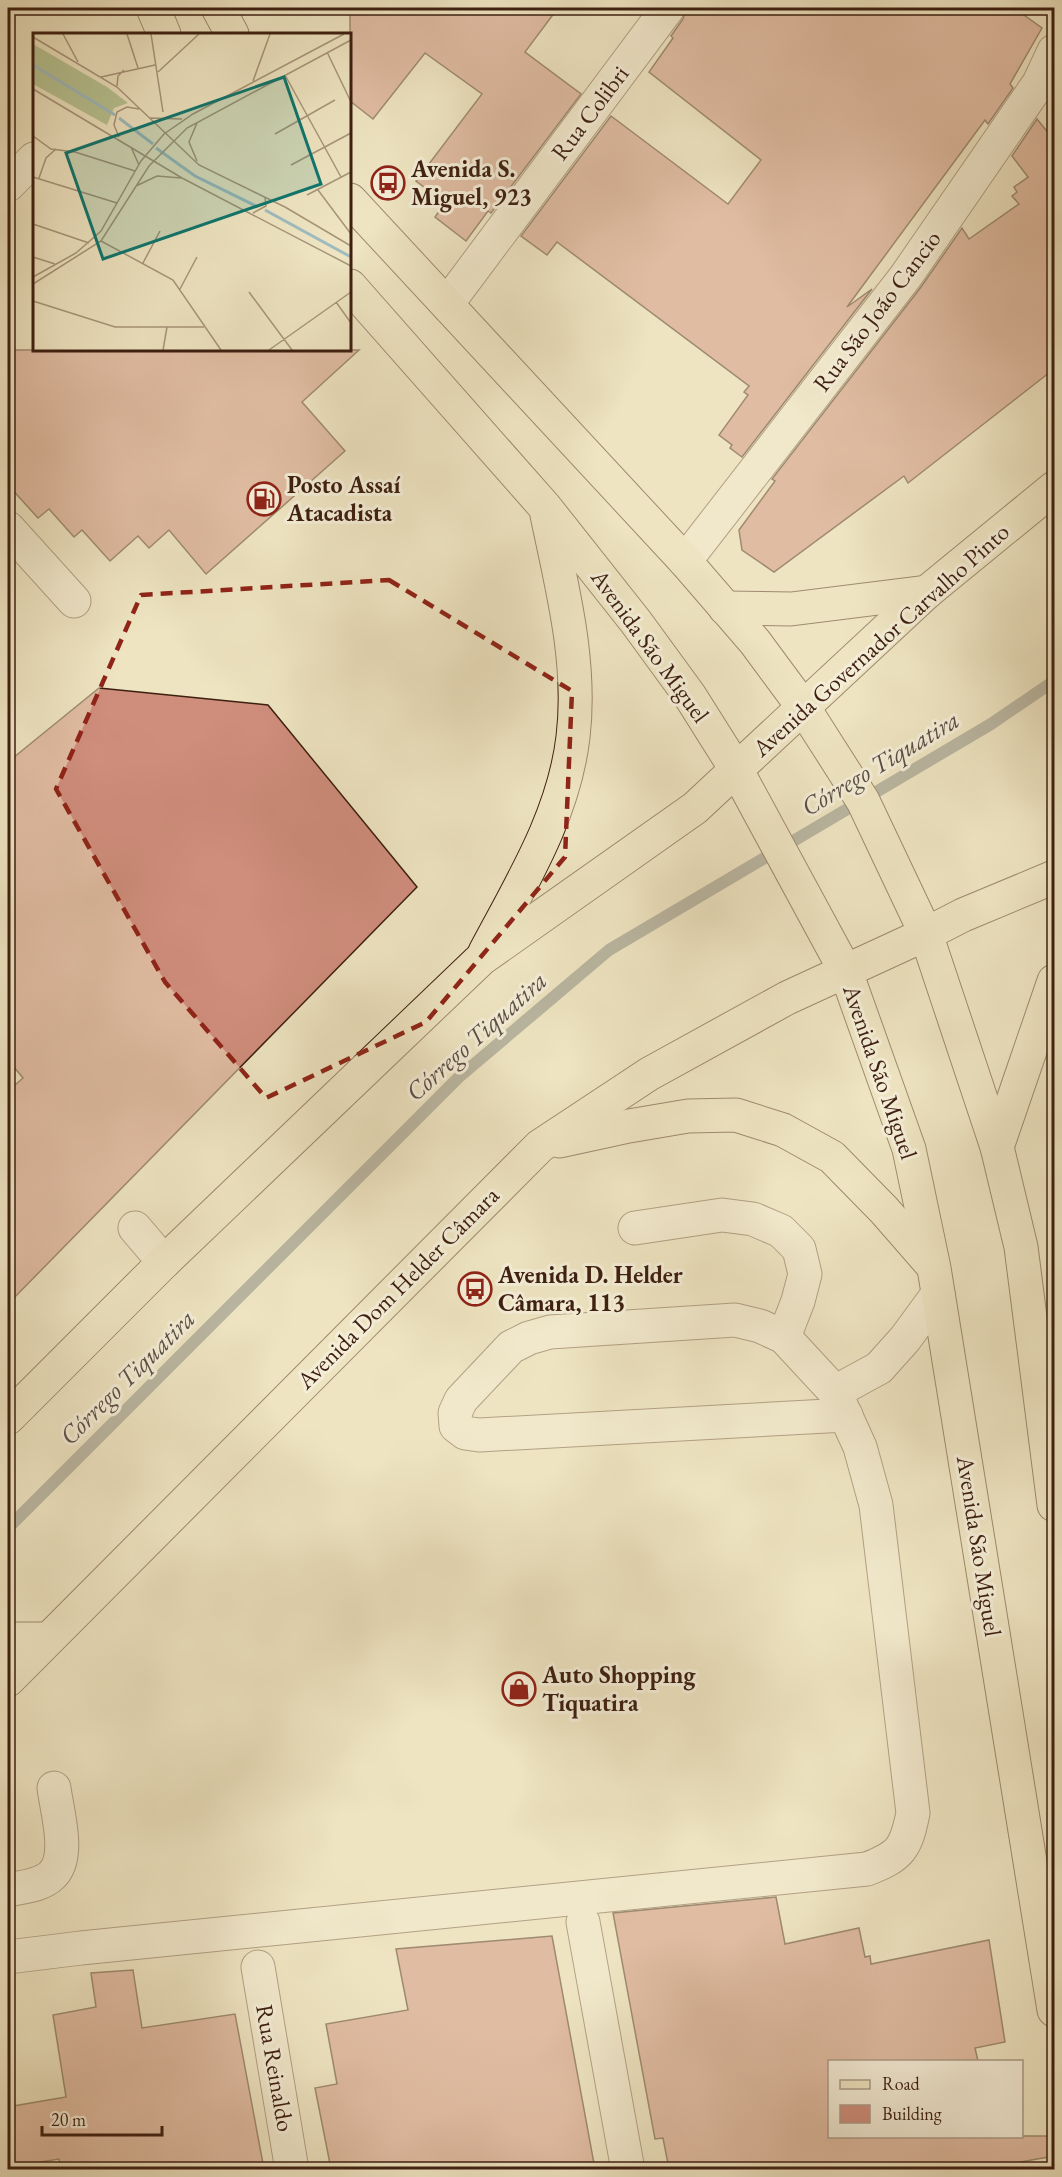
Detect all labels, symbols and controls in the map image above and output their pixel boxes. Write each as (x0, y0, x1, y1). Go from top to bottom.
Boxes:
inset map (33, 33, 351, 351)
street label: Rua Colibri (544, 59, 635, 166)
place label: Avenida S. Miguel, 923 (410, 153, 532, 213)
bus stop icon: Avenida S. Miguel, 923 (370, 165, 406, 201)
street label: Rua São João Cancio (806, 224, 947, 398)
place label: Posto Assaí Atacadista (286, 469, 400, 528)
fuel station icon: Posto Assaí Atacadista (246, 481, 282, 517)
street label: Avenida Governador Carvalho Pinto (745, 516, 1016, 764)
street label: Avenida São Miguel (584, 562, 717, 729)
water label: Córrego Tiquatira (795, 702, 966, 824)
water label: Córrego Tiquatira (398, 964, 554, 1109)
street label: Avenida São Miguel (836, 980, 925, 1163)
street label: Avenida Dom Helder Câmara (289, 1179, 506, 1396)
place label: Avenida D. Helder Câmara, 113 (497, 1259, 683, 1318)
bus stop icon: Avenida D. Helder Câmara, 113 (457, 1271, 493, 1307)
water label: Córrego Tiquatira (52, 1302, 203, 1453)
street label: Avenida São Miguel (950, 1452, 1009, 1639)
place label: Auto Shopping Tiquatira (541, 1659, 696, 1719)
shop icon: Auto Shopping Tiquatira (501, 1671, 537, 1707)
street label: Rua Reinaldo (249, 2002, 302, 2134)
legend (828, 2060, 1023, 2138)
text: Road (882, 2072, 921, 2095)
scale bar (42, 2099, 162, 2137)
text: Building (882, 2102, 942, 2125)
text: 20 m (51, 2108, 86, 2131)

